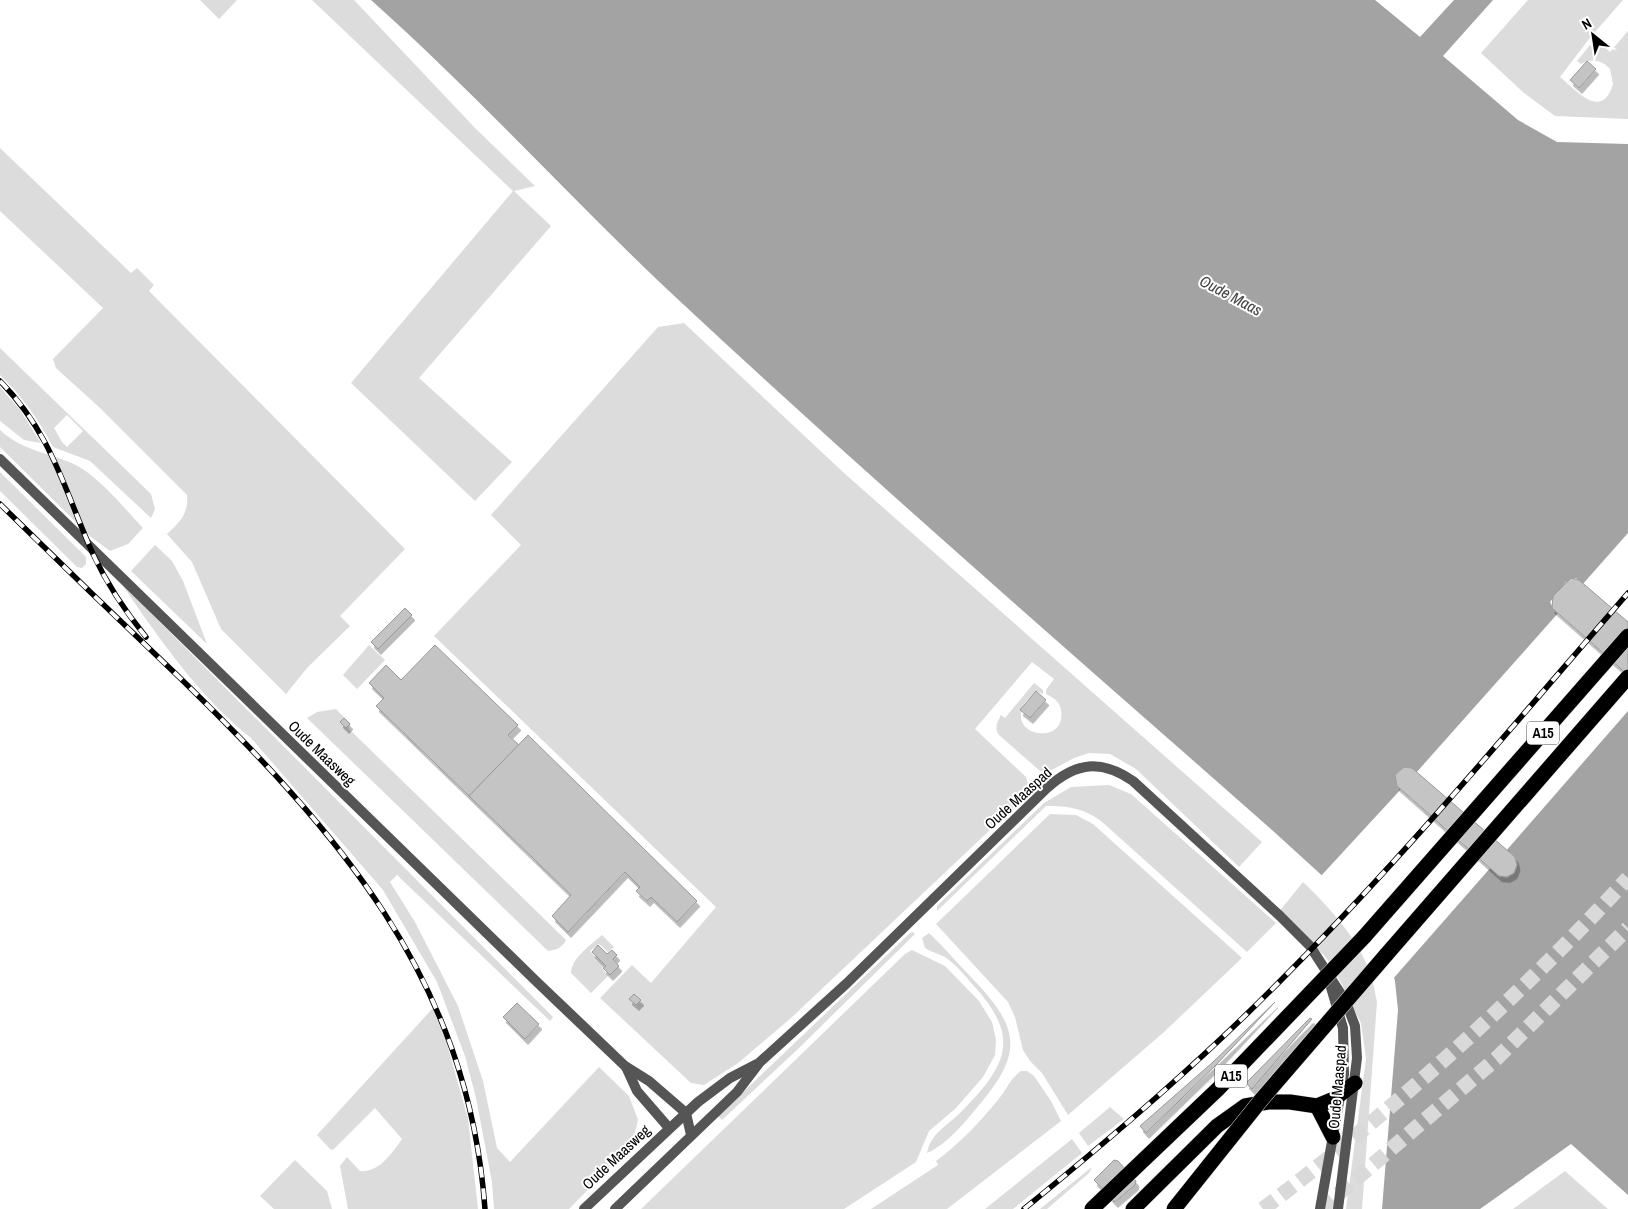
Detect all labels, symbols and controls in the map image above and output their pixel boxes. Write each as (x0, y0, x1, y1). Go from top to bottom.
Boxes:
north arrow (1568, 10, 1618, 60)
text: N (1578, 14, 1595, 34)
water label: Oude Maas (1196, 269, 1266, 321)
street label: Oude Maasweg (284, 716, 360, 791)
road number: A15 (1527, 721, 1559, 744)
street label: Oude Maaspad (980, 762, 1056, 834)
street label: Oude Maaspad (1323, 1044, 1351, 1130)
road number: A15 (1215, 1064, 1247, 1088)
street label: Oude Maasweg (577, 1120, 655, 1194)

